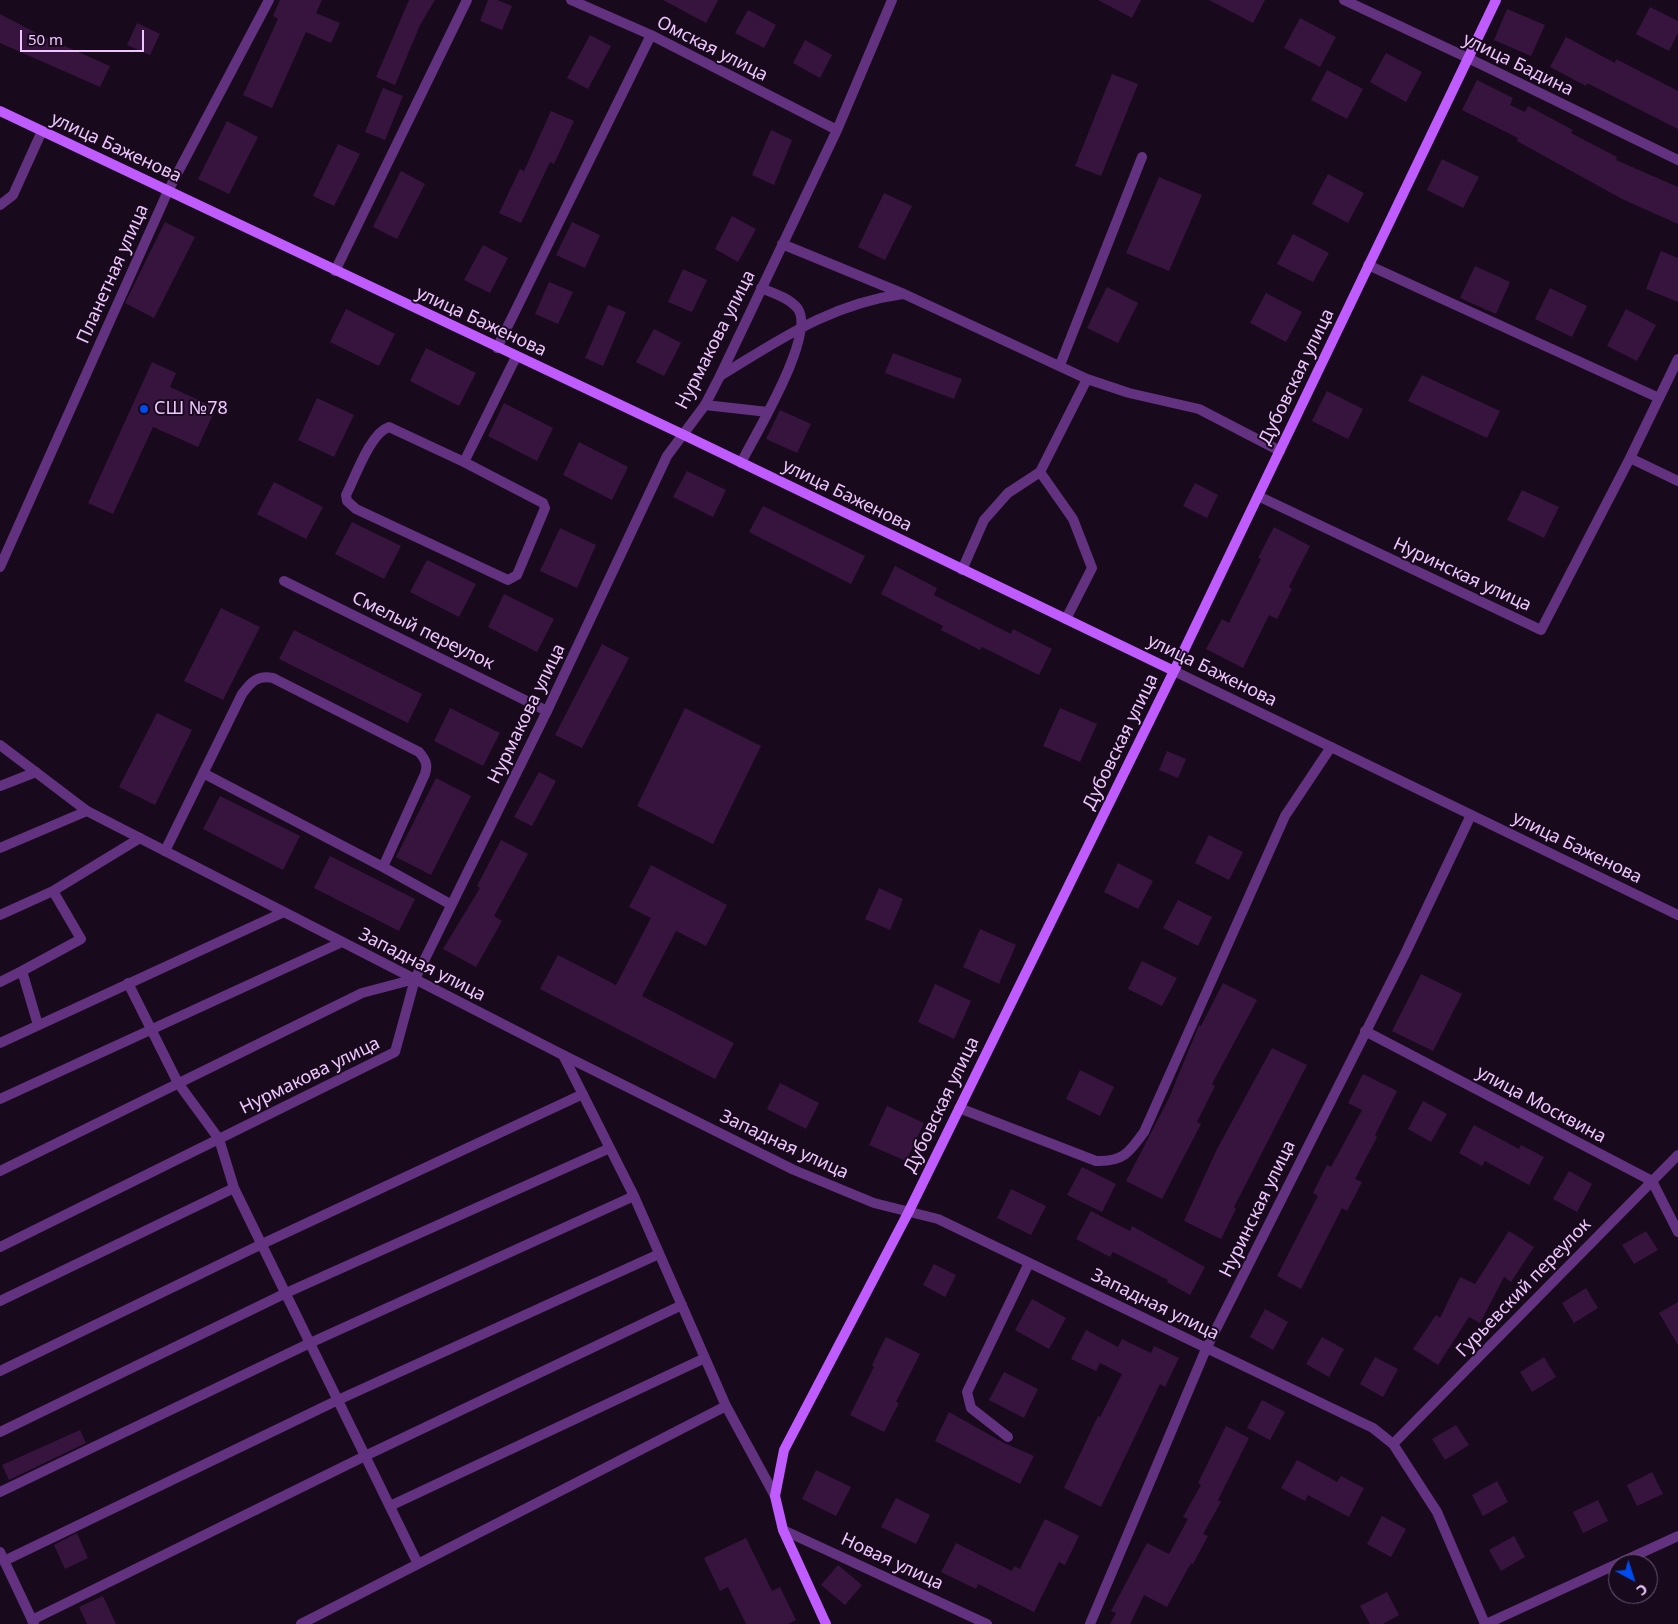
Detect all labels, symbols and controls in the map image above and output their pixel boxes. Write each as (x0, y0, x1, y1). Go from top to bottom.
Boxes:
street label: Омская улица (653, 12, 771, 86)
scale bar (22, 20, 146, 52)
text: 50 m (28, 29, 63, 49)
street label: улица Бадина (1459, 29, 1577, 101)
street label: улица Баженова (47, 108, 185, 188)
street label: Планетная улица (73, 201, 153, 347)
street label: Нурмакова улица (672, 267, 760, 413)
street label: улица Баженова (412, 282, 550, 362)
street label: Дубовская улица (1255, 305, 1339, 449)
place label: СШ №78 (154, 398, 228, 420)
marker: СШ №78 (138, 403, 150, 415)
street label: улица Баженова (779, 455, 915, 537)
street label: Нуринская улица (1390, 534, 1534, 616)
street label: Смелый переулок (348, 587, 498, 675)
street label: улица Баженова (1144, 630, 1280, 712)
street label: Нурмакова улица (484, 640, 570, 788)
street label: Дубовская улица (1079, 670, 1163, 814)
street label: улица Баженова (1509, 807, 1645, 889)
street label: Западная улица (355, 924, 489, 1006)
street label: Нурмакова улица (236, 1033, 384, 1119)
street label: Дубовская улица (900, 1033, 984, 1177)
street label: улица Москвина (1473, 1062, 1609, 1148)
street label: Западная улица (716, 1106, 852, 1184)
street label: Нуринская улица (1215, 1137, 1301, 1281)
street label: Гурьевский переулок (1452, 1214, 1596, 1362)
street label: Западная улица (1088, 1265, 1222, 1345)
street label: Новая улица (837, 1529, 947, 1595)
north arrow (1608, 1554, 1658, 1604)
text: С (1633, 1580, 1652, 1600)

